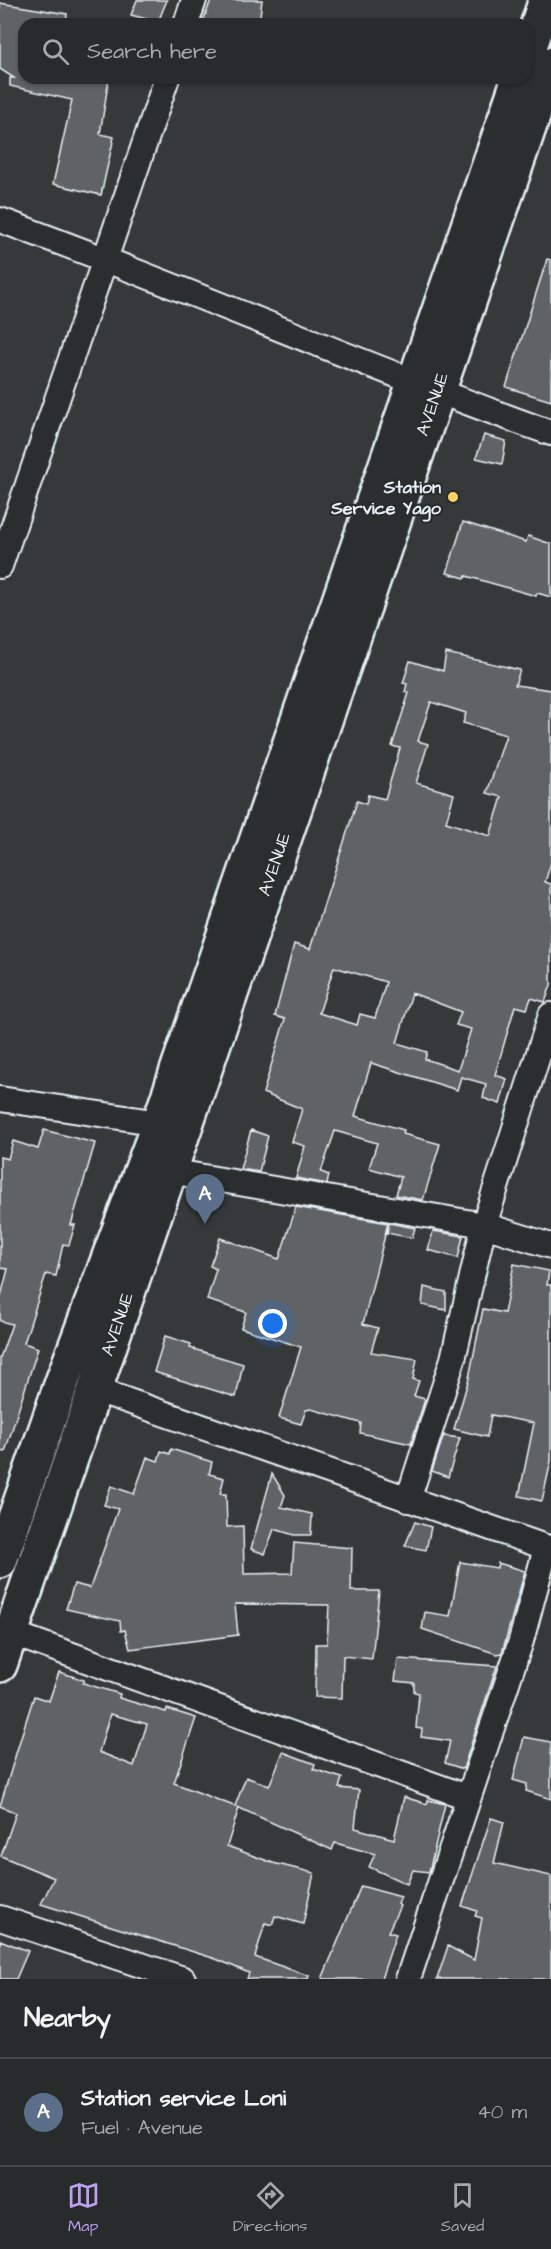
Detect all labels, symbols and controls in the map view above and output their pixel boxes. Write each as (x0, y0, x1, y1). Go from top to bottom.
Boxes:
search box (18, 18, 533, 84)
icon: search (39, 35, 72, 68)
text: Search here (87, 36, 217, 67)
street label: AVENUE (410, 369, 455, 439)
place label: Station Service Yago (330, 475, 442, 522)
marker: Station Service Yago (446, 490, 460, 504)
street label: AVENUE (252, 829, 297, 899)
pin: A (186, 1174, 224, 1224)
street label: AVENUE (95, 1289, 140, 1359)
your location (258, 1309, 287, 1338)
text: Nearby (24, 2000, 111, 2036)
text: Station service Loni (81, 2083, 286, 2114)
text: A (37, 2098, 50, 2126)
text: 40 m (477, 2098, 527, 2126)
text: Fuel · Avenue (81, 2114, 203, 2142)
tab: Map (67, 2179, 100, 2237)
tab: Directions (233, 2179, 307, 2237)
tab: Saved (441, 2179, 484, 2237)

